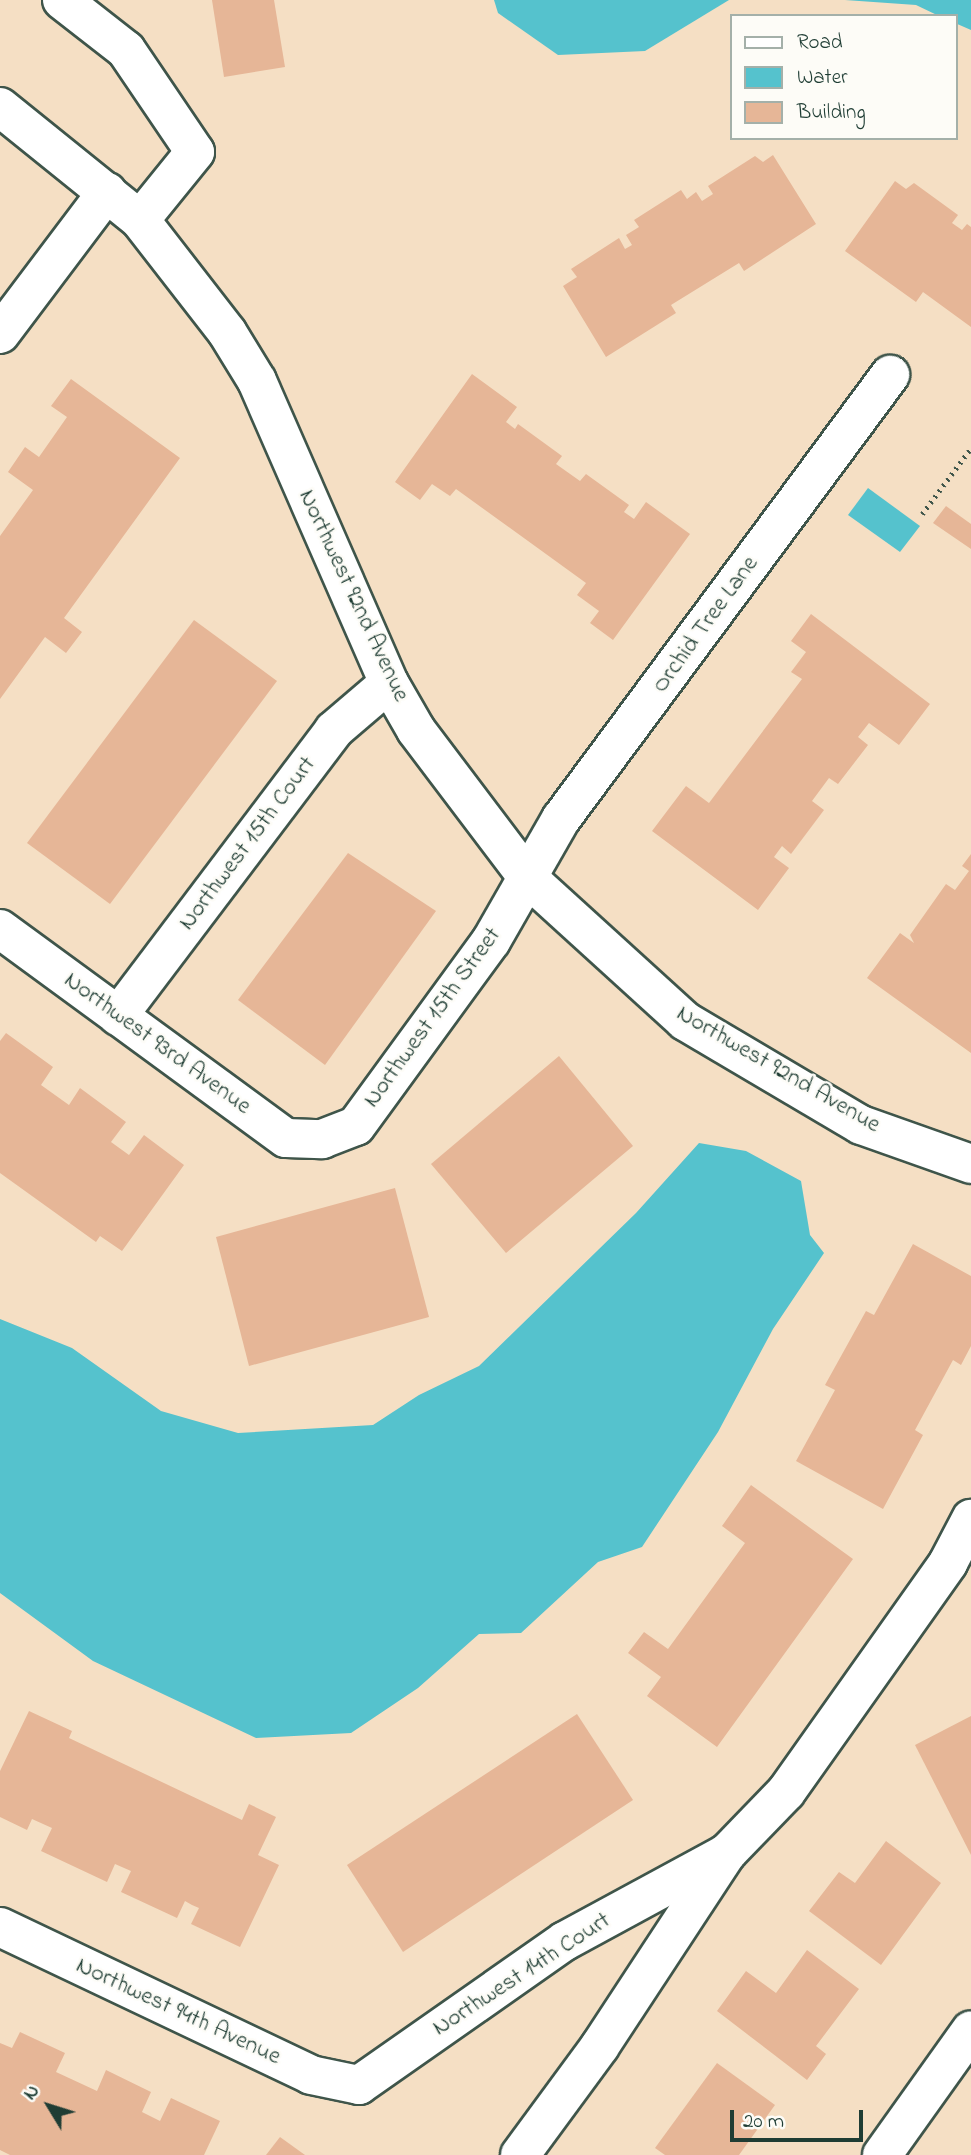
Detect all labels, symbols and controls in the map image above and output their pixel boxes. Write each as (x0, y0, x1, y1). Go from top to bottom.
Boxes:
legend (730, 14, 957, 140)
text: Road (797, 28, 843, 58)
text: Water (797, 63, 848, 93)
text: Building (797, 98, 866, 128)
street label: Northwest 92nd Avenue (291, 485, 415, 707)
street label: Orchid Tree Lane (647, 551, 765, 699)
street label: Northwest 15th Court (173, 751, 323, 937)
street label: Northwest 15th Street (358, 922, 508, 1114)
street label: Northwest 93rd Avenue (58, 966, 256, 1122)
street label: Northwest 92nd Avenue (671, 1000, 885, 1140)
street label: Northwest 14th Court (428, 1907, 616, 2043)
street label: Northwest 94th Avenue (71, 1952, 285, 2072)
north arrow (14, 2071, 84, 2141)
text: N (17, 2079, 47, 2106)
scale bar (733, 2096, 866, 2140)
text: 20 m (743, 2107, 784, 2137)

